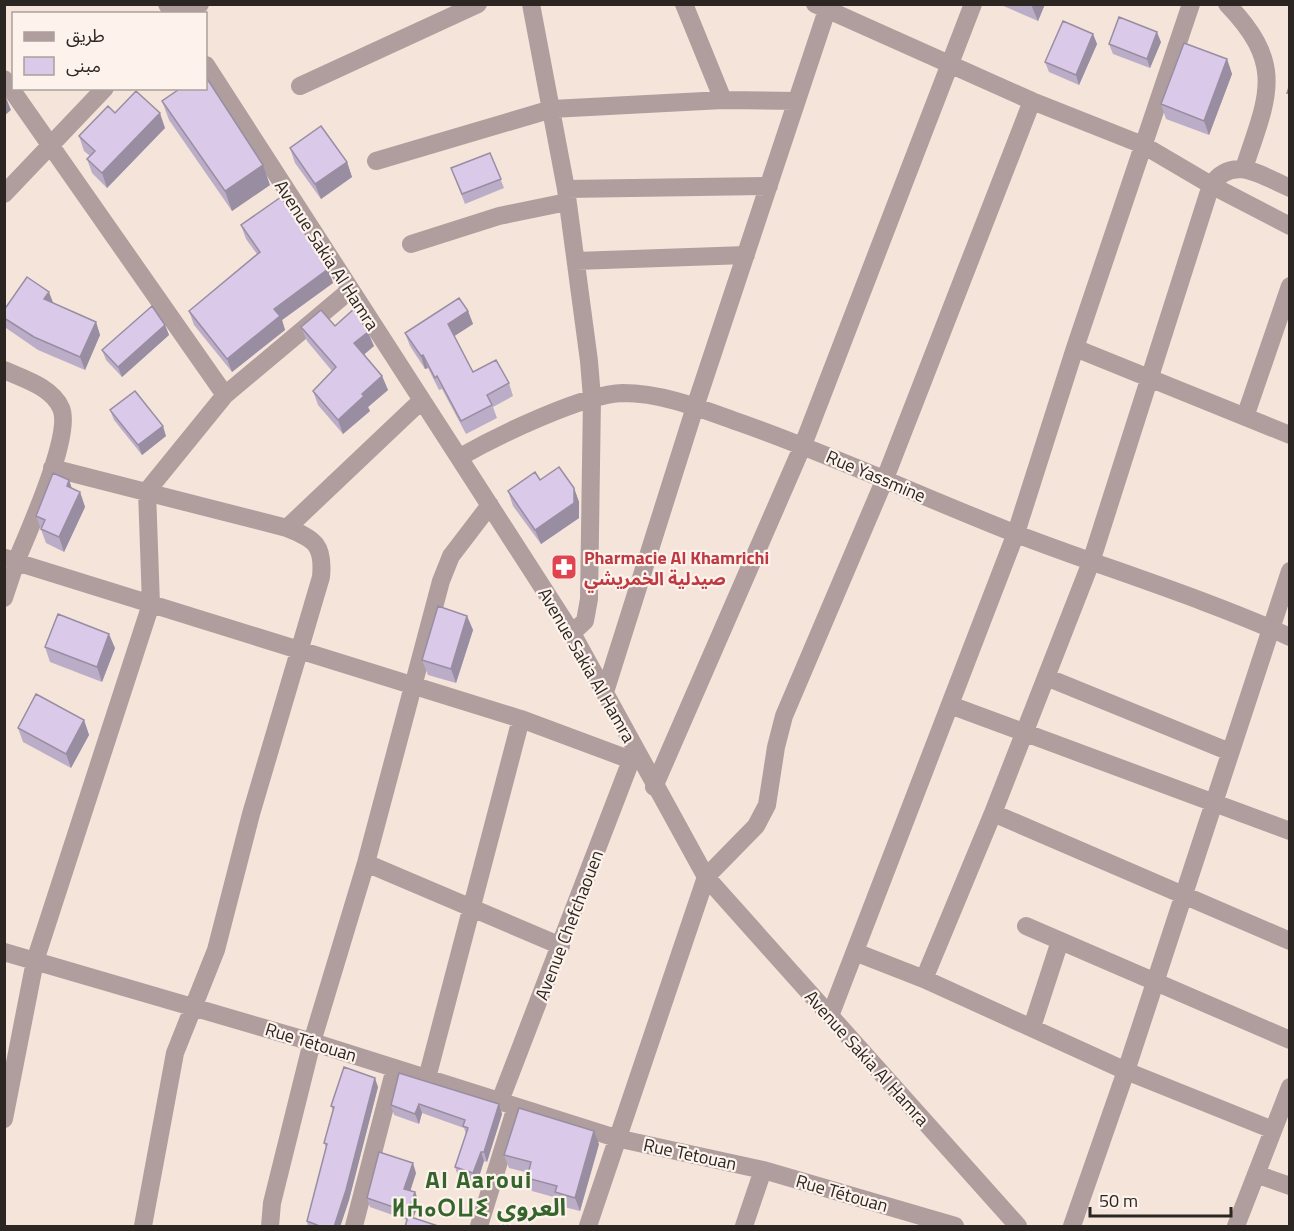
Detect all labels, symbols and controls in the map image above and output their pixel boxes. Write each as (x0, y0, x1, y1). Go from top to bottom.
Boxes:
legend (12, 12, 207, 90)
text: طريق (66, 22, 105, 49)
text: مبنى (66, 52, 101, 79)
street label: Avenue Sakia Al Hamra (268, 174, 386, 336)
street label: Rue Yassmine (822, 443, 930, 509)
place label: Pharmacie Al Khamrichi صيدلية الخمريشي (584, 544, 769, 593)
pharmacy icon: Pharmacie Al Khamrichi صيدلية الخمريشي (549, 552, 579, 582)
street label: Avenue Sakia Al Hamra (532, 583, 642, 747)
street label: Avenue Chefchaouen (528, 846, 610, 1004)
street label: Avenue Sakia Al Hamra (798, 984, 936, 1132)
street label: Rue Tétouan (262, 1015, 360, 1069)
street label: Rue Tetouan (641, 1131, 739, 1177)
district label: Al Aaroui ⵍⵄⴰⵔⵡⵉ العروي (392, 1161, 566, 1228)
street label: Rue Tétouan (793, 1167, 891, 1219)
scale bar (1090, 1180, 1231, 1218)
text: 50 m (1099, 1187, 1138, 1214)

